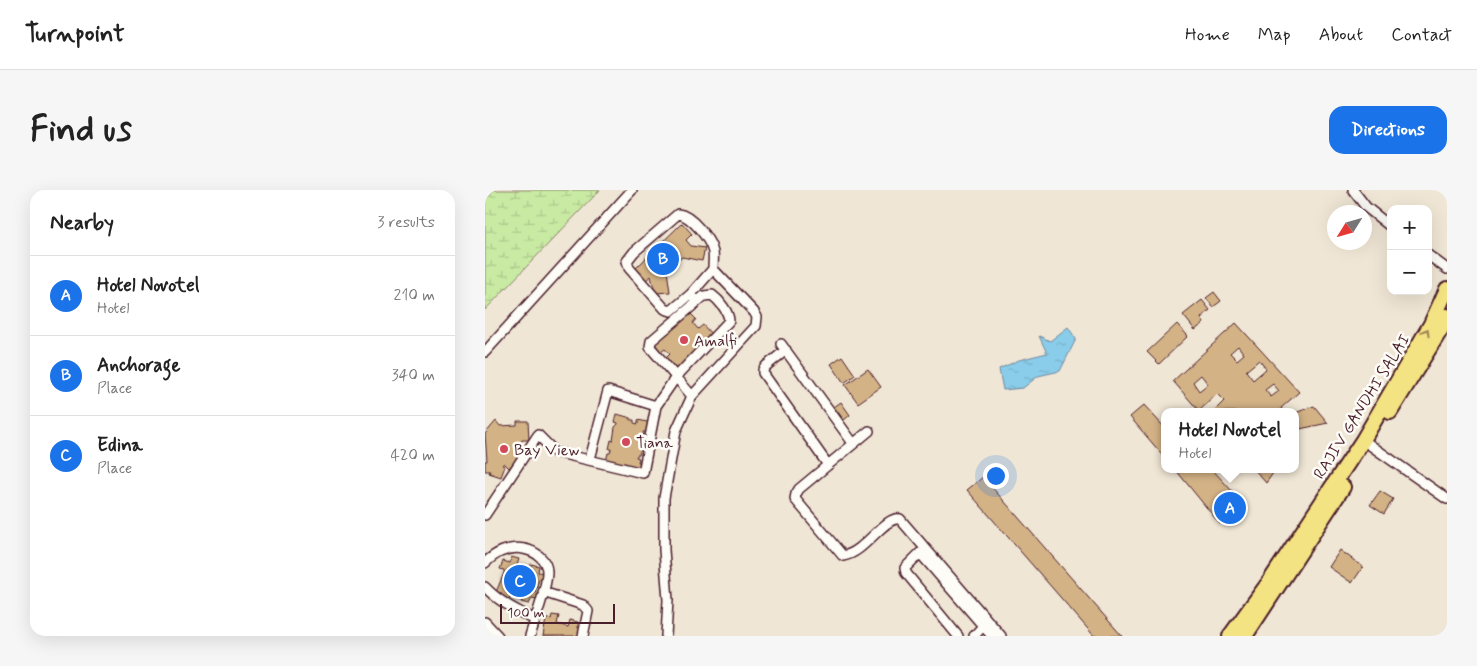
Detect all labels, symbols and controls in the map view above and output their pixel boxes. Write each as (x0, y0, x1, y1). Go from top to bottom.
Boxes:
text: Turnpoint (25, 19, 125, 50)
text: Home (1185, 23, 1230, 47)
text: Map (1258, 23, 1291, 47)
text: About (1319, 23, 1363, 47)
text: Contact (1391, 23, 1452, 47)
button: Directions (1329, 106, 1447, 154)
text: Find us (30, 107, 132, 153)
north arrow (1327, 205, 1372, 250)
map controls (1387, 205, 1432, 295)
button: + (1387, 205, 1432, 250)
text: Nearby (50, 209, 114, 237)
text: 3 results (377, 212, 435, 233)
pin: B (647, 240, 679, 278)
button: − (1387, 250, 1432, 295)
text: Hotel Novotel (97, 273, 199, 298)
text: A (61, 285, 71, 306)
text: 210 m (394, 285, 435, 306)
text: Hotel (97, 298, 130, 319)
one-way arrow (1420, 329, 1430, 338)
street label: RAJIV GANDHI SALAI (1309, 330, 1415, 483)
place label: Amalfi (694, 331, 737, 352)
marker: Amalfi (678, 334, 690, 346)
text: Anchorage (97, 353, 180, 378)
text: B (61, 365, 71, 386)
text: 340 m (391, 365, 435, 386)
text: Place (97, 378, 132, 399)
popup (1161, 408, 1299, 473)
text: Hotel Novotel (1179, 418, 1281, 443)
text: Edina (97, 433, 143, 458)
place label: Tiana (636, 433, 673, 454)
marker: Tiana (620, 436, 632, 448)
place label: Bay View (514, 440, 579, 461)
marker: Bay View (498, 443, 510, 455)
text: Hotel (1179, 443, 1211, 464)
text: C (60, 445, 72, 466)
text: 420 m (391, 445, 435, 466)
text: Place (97, 458, 132, 479)
your location (983, 463, 1009, 489)
pin: A (1214, 489, 1246, 527)
pin: C (504, 562, 536, 600)
scale bar (500, 601, 615, 624)
text: 100 m (507, 604, 545, 622)

